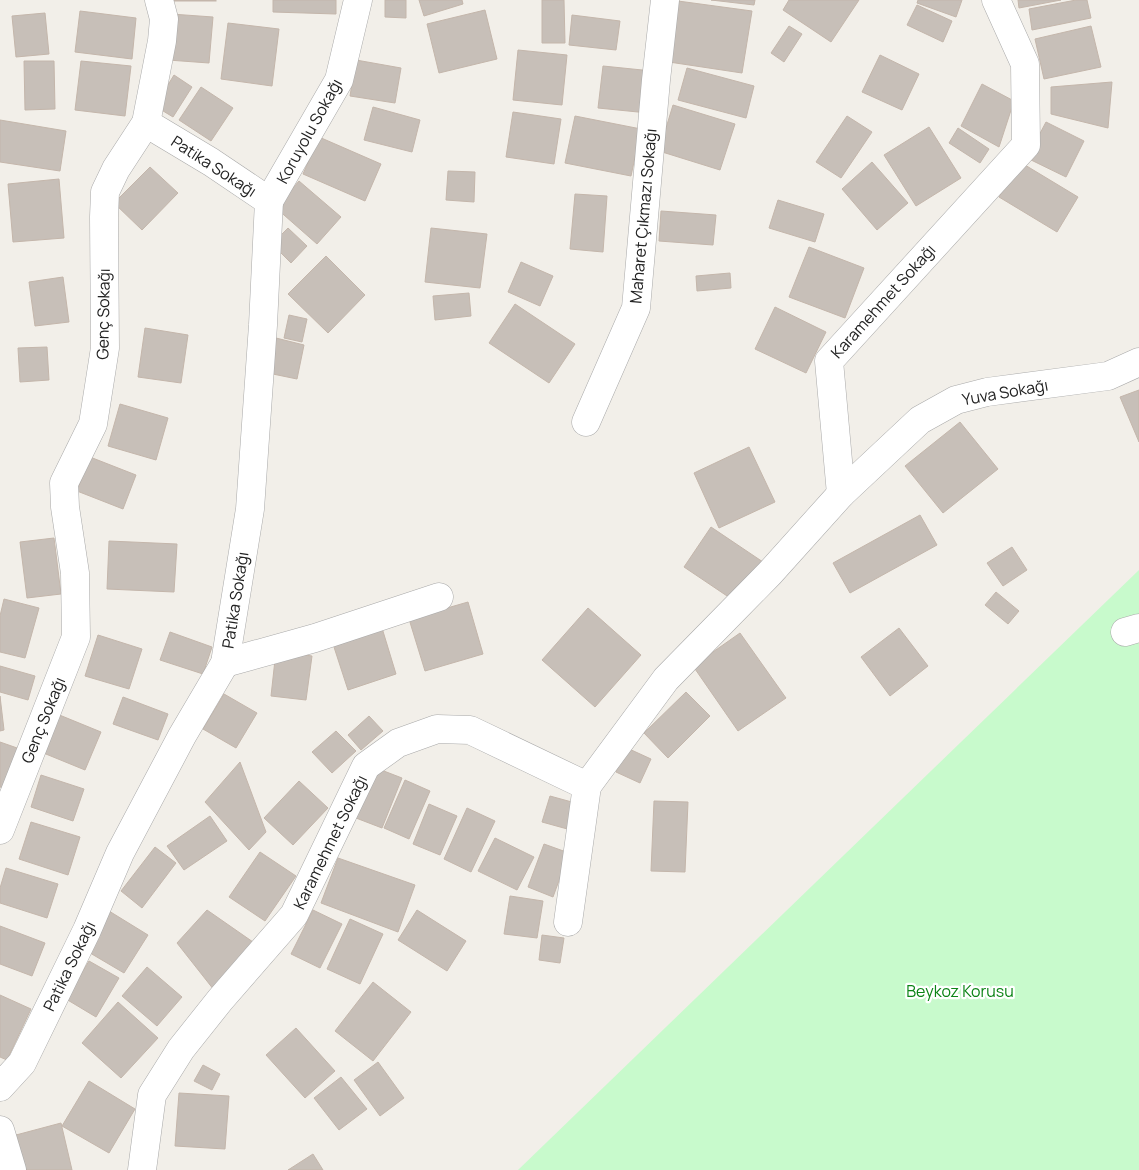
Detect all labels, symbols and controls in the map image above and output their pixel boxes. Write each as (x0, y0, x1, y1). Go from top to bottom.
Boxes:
street label: Koruyolu Sokağı (271, 75, 347, 187)
street label: Maharet Çıkmazı Sokağı (624, 128, 662, 304)
street label: Patika Sokağı (167, 130, 261, 202)
street label: Karamehmet Sokağı (826, 239, 940, 363)
street label: Genç Sokağı (91, 268, 115, 360)
street label: Yuva Sokağı (960, 374, 1050, 410)
street label: Patika Sokağı (216, 550, 254, 650)
street label: Genç Sokağı (16, 674, 70, 766)
street label: Karamehmet Sokağı (288, 771, 372, 913)
street label: Patika Sokağı (38, 917, 100, 1015)
park label: Beykoz Korusu (906, 980, 1014, 1002)

